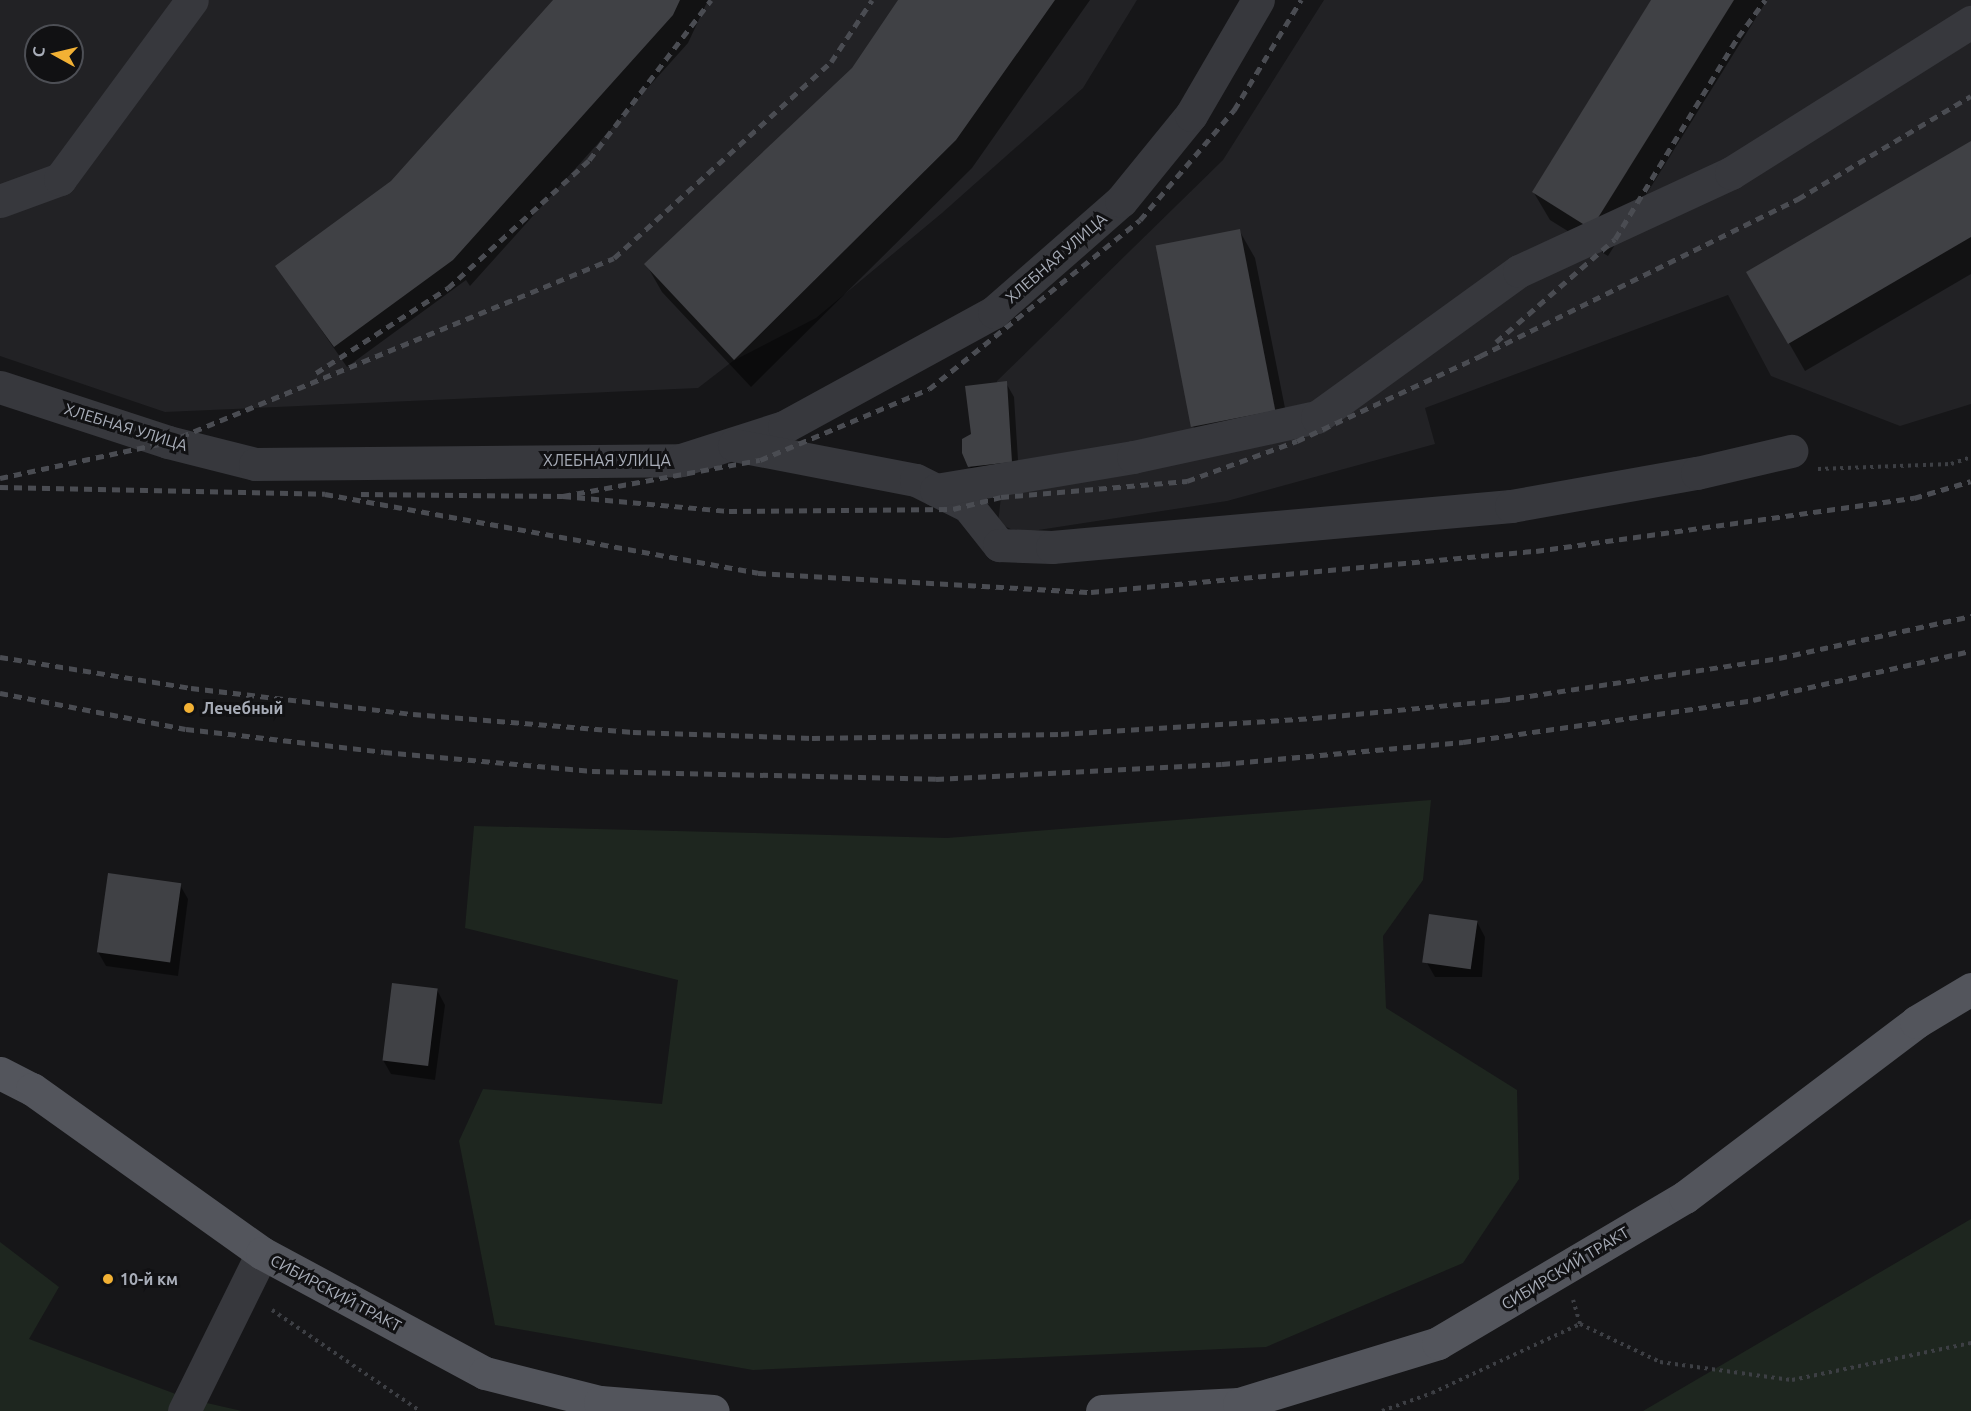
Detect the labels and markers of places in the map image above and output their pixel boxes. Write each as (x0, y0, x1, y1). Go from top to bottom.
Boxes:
place label: Лечебный (202, 698, 283, 718)
marker: Лечебный (180, 699, 198, 717)
place label: 10-й км (120, 1269, 178, 1289)
marker: 10-й км (101, 1272, 115, 1286)

